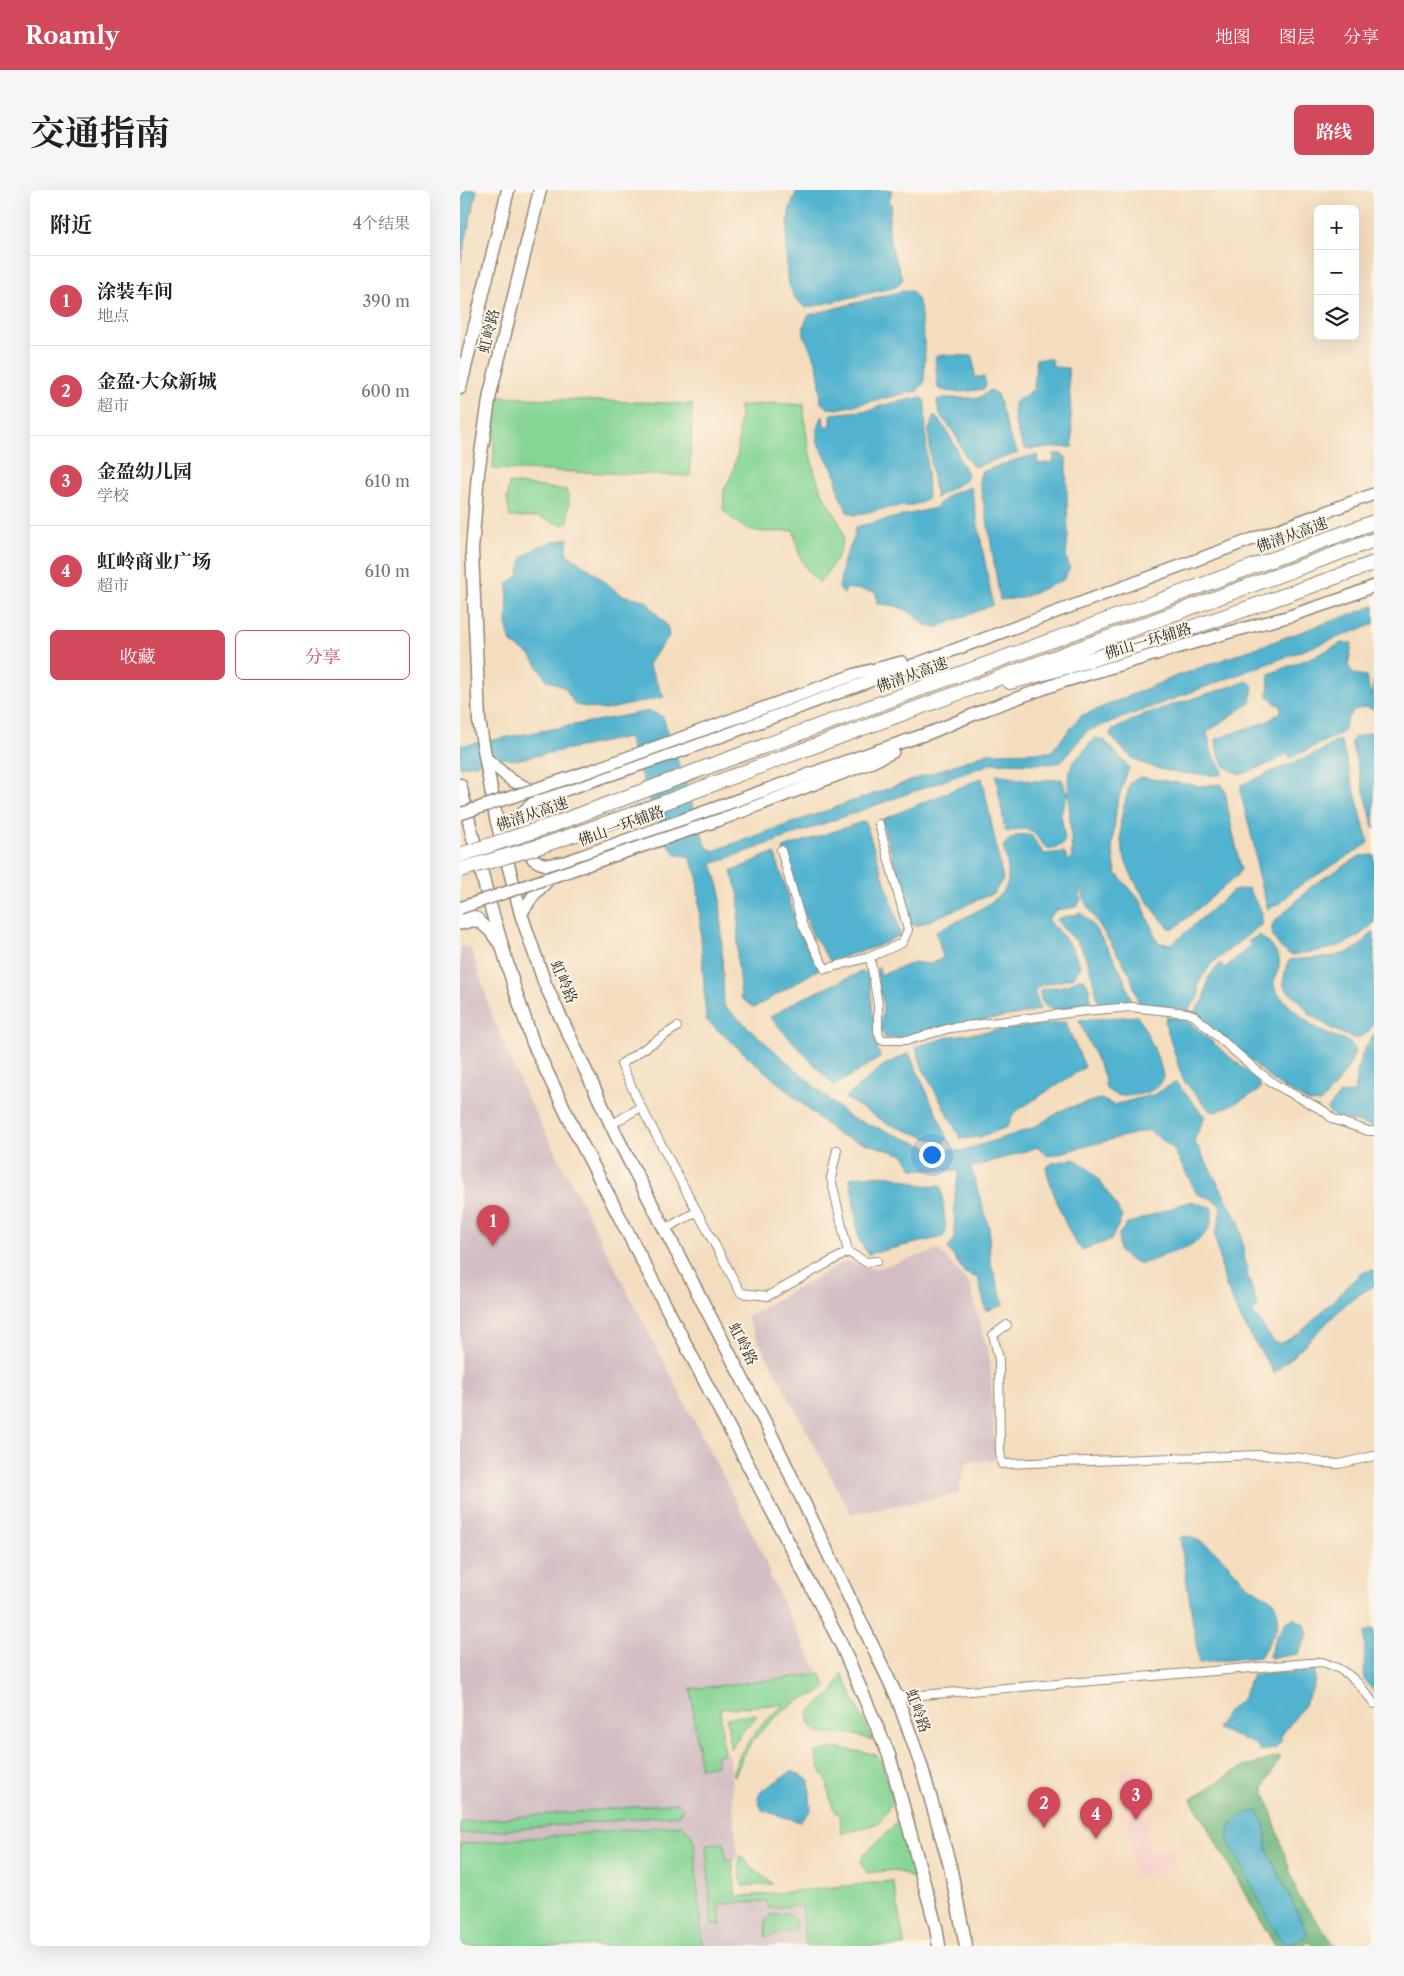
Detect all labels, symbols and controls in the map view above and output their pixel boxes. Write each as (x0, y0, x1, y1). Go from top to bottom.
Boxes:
text: Roamly (25, 21, 119, 50)
text: 地图 (1215, 26, 1251, 48)
text: 图层 (1279, 26, 1315, 48)
text: 分享 (1343, 26, 1379, 48)
button: 路线 (1294, 105, 1374, 155)
text: 交通指南 (30, 111, 170, 154)
map controls (1314, 205, 1359, 340)
button: + (1314, 205, 1359, 250)
text: 附近 (50, 212, 92, 237)
text: 4个结果 (353, 213, 410, 233)
button: − (1314, 250, 1359, 295)
text: 涂装车间 (97, 280, 173, 303)
text: 1 (62, 291, 70, 311)
text: 390 m (363, 291, 410, 311)
button: layers (1314, 295, 1359, 340)
text: 地点 (97, 305, 129, 325)
street label: 虹岭路 (474, 307, 503, 355)
text: 金盈·大众新城 (97, 370, 217, 393)
text: 2 (61, 381, 71, 401)
text: 600 m (361, 381, 410, 401)
text: 超市 (97, 395, 129, 415)
text: 金盈幼儿园 (97, 460, 192, 483)
text: 3 (61, 471, 71, 491)
text: 610 m (365, 471, 410, 491)
text: 学校 (97, 485, 129, 505)
street label: 佛清从高速 (1253, 513, 1330, 556)
text: 虹岭商业广场 (97, 550, 211, 573)
text: 4 (61, 561, 71, 581)
text: 610 m (365, 561, 410, 581)
text: 超市 (97, 575, 129, 595)
street label: 佛山一环辅路 (1102, 618, 1194, 663)
button: 收藏 (50, 630, 225, 680)
button: 分享 (235, 630, 410, 680)
street label: 佛清从高速 (873, 653, 950, 696)
street label: 佛清从高速 (493, 792, 570, 835)
street label: 佛山一环辅路 (575, 801, 666, 850)
street label: 虹岭路 (547, 957, 582, 1006)
your location (919, 1142, 945, 1168)
pin: 1 (477, 1205, 509, 1246)
street label: 虹岭路 (725, 1319, 762, 1368)
street label: 虹岭路 (902, 1686, 935, 1735)
pin: 3 (1120, 1779, 1152, 1820)
pin: 2 (1028, 1787, 1060, 1828)
pin: 4 (1080, 1798, 1112, 1839)

